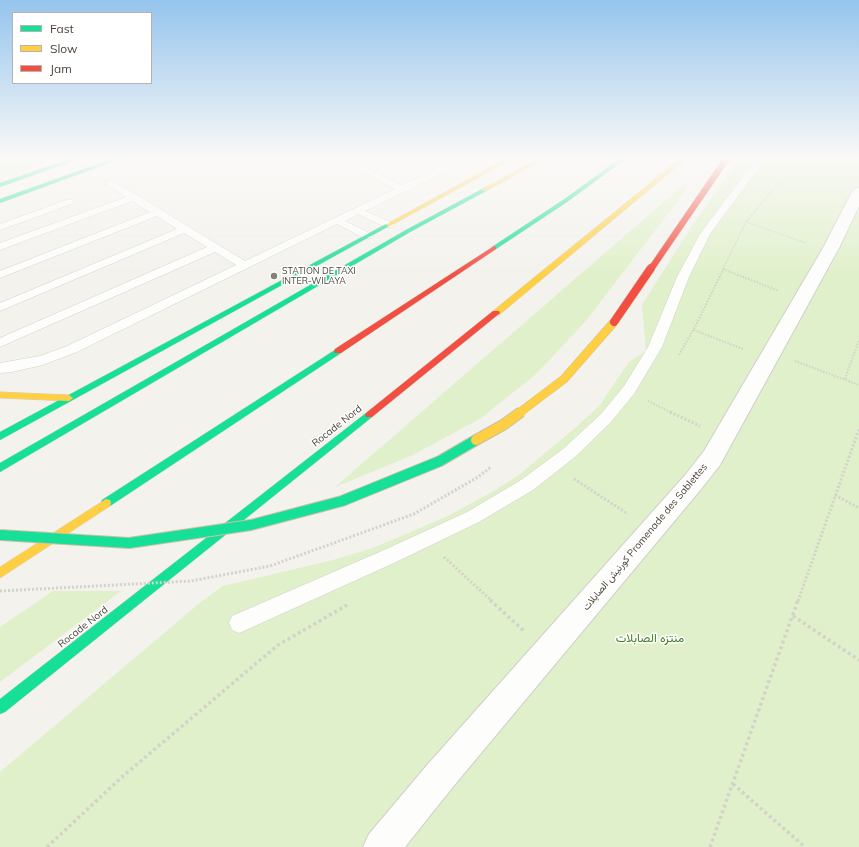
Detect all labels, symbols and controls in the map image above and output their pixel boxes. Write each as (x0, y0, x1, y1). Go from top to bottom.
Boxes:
legend (12, 12, 152, 84)
text: Fast (50, 21, 74, 36)
text: Slow (50, 41, 78, 56)
text: Jam (50, 61, 72, 76)
place label: STATION DE TAXI INTER-WILAYA (282, 266, 356, 287)
marker: STATION DE TAXI INTER-WILAYA (269, 271, 279, 281)
street label: Rocade Nord (310, 403, 364, 449)
street label: كورنيش الصابلات Promenade des Sablettes (580, 461, 710, 613)
street label: Rocade Nord (56, 604, 110, 650)
park label: منتزه الصابلات (616, 631, 684, 645)

